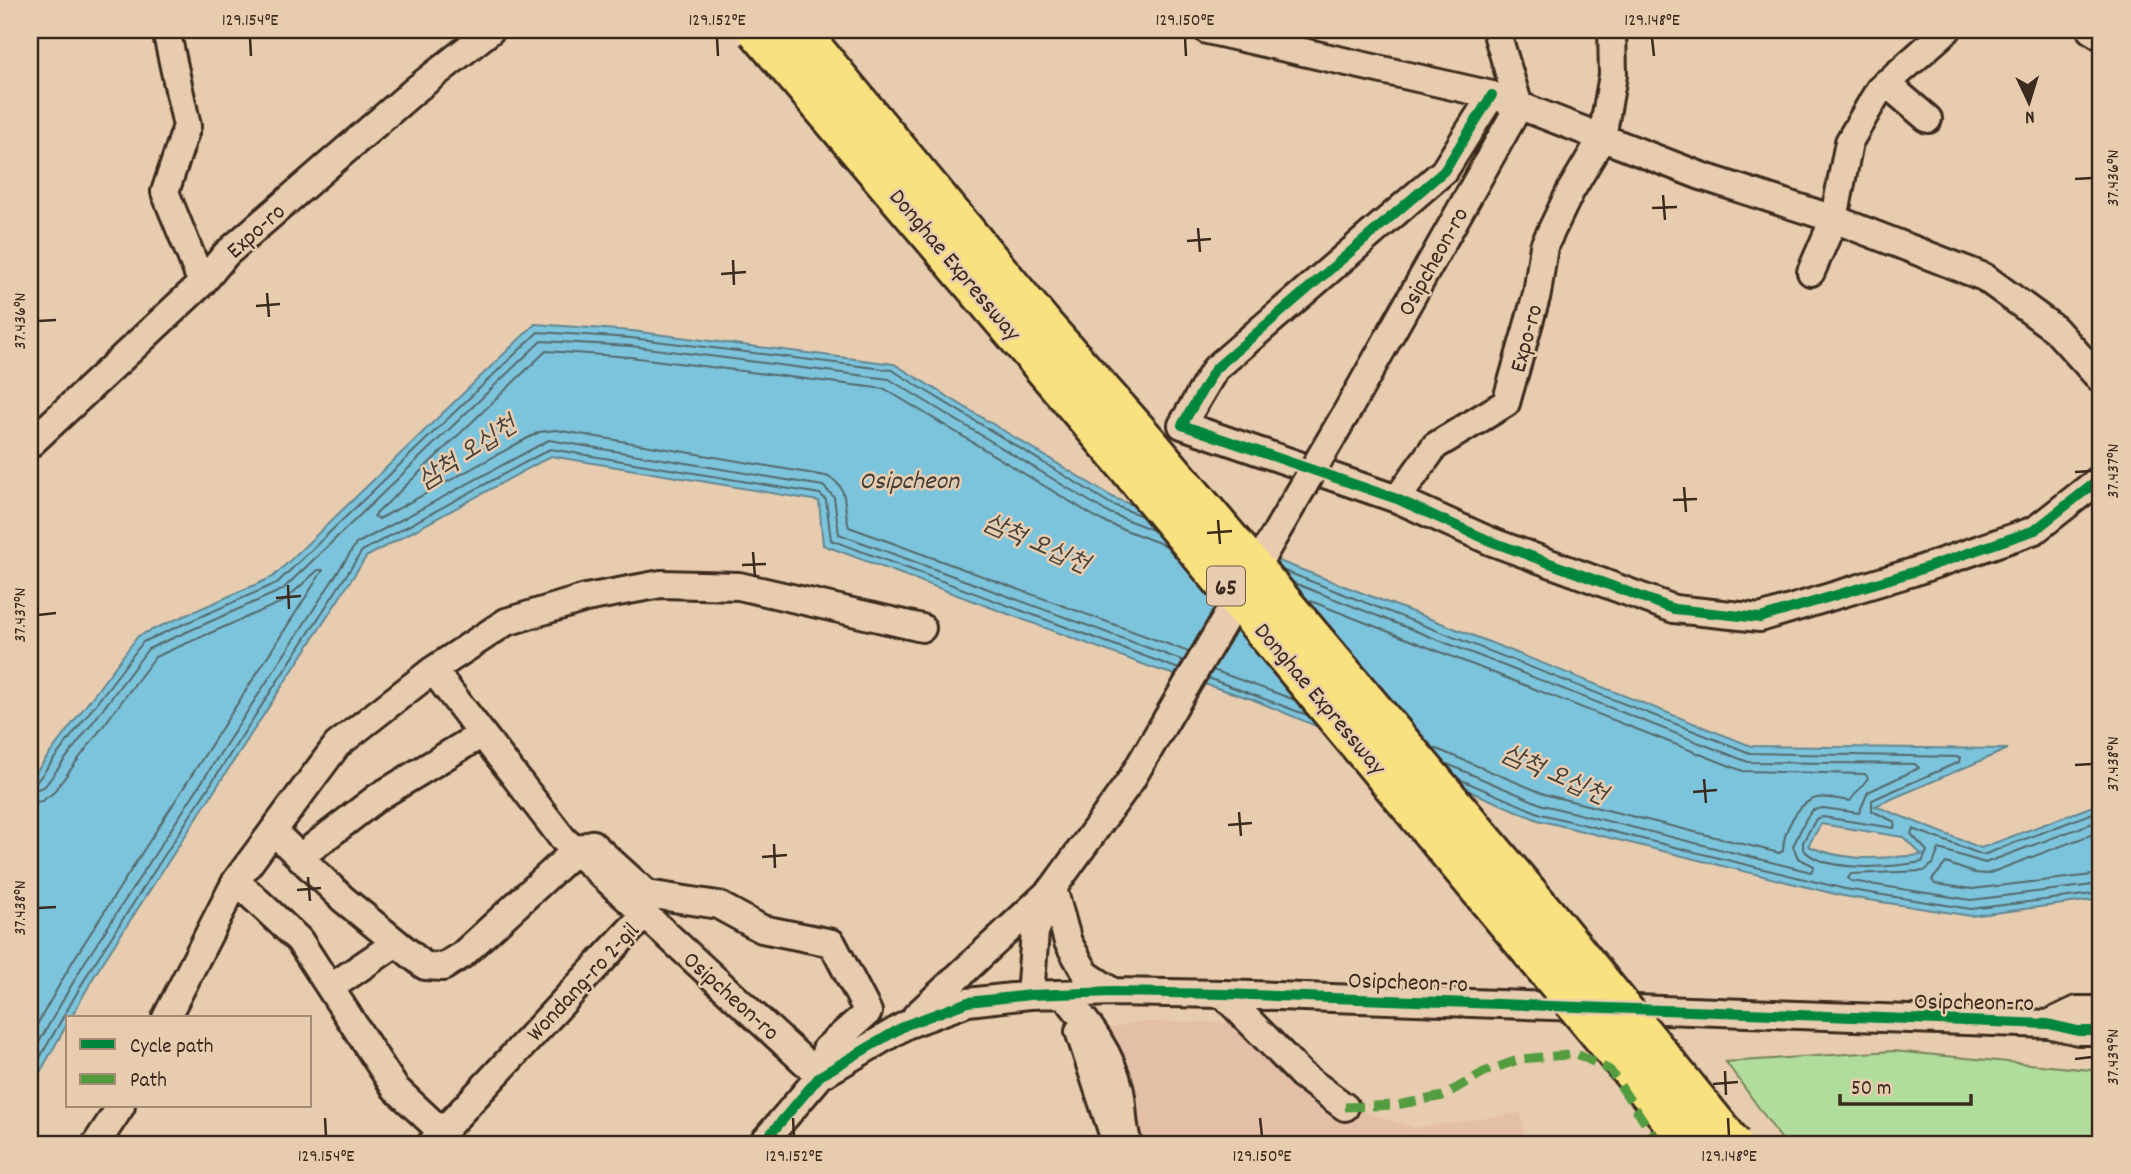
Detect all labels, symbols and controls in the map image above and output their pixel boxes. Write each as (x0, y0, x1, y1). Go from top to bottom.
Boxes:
text: 129.154°E (222, 9, 278, 34)
text: 129.152°E (688, 9, 746, 34)
text: 129.150°E (1155, 9, 1215, 34)
text: 129.148°E (1624, 9, 1680, 34)
north arrow (1994, 66, 2064, 136)
text: N (2024, 102, 2036, 129)
text: 37.436°N (2102, 150, 2127, 206)
street label: Donghae Expressway (880, 182, 1029, 351)
street label: Expo-ro (220, 196, 294, 268)
street label: Osipcheon-ro (1391, 202, 1479, 323)
text: 37.436°N (9, 293, 34, 349)
street label: Expo-ro (1503, 301, 1553, 377)
water label: 삼척 오십천 (411, 406, 527, 499)
text: 37.437°N (2102, 444, 2127, 498)
water label: Osipcheon (859, 464, 960, 501)
water label: 삼척 오십천 (979, 505, 1097, 585)
road number: 65 (1207, 566, 1245, 606)
text: 37.437°N (9, 588, 34, 642)
street label: Donghae Expressway (1245, 616, 1394, 785)
water label: 삼척 오십천 (1497, 736, 1615, 816)
text: 37.438°N (2102, 736, 2127, 792)
text: 37.438°N (9, 880, 34, 936)
street label: Wondang-ro 2-gil (520, 916, 649, 1050)
street label: Osipcheon-ro (674, 944, 786, 1050)
street label: Osipcheon-ro (1347, 965, 1469, 1003)
street label: Osipcheon-ro (1914, 986, 2034, 1022)
legend (66, 1016, 312, 1108)
text: 37.439°N (2102, 1029, 2127, 1085)
text: Cycle path (130, 1033, 213, 1063)
scale bar (1840, 1062, 1972, 1106)
text: Path (130, 1067, 167, 1097)
text: 50 m (1851, 1075, 1891, 1105)
text: 129.154°E (298, 1145, 354, 1170)
text: 129.152°E (765, 1145, 823, 1170)
text: 129.150°E (1232, 1145, 1292, 1170)
text: 129.148°E (1701, 1145, 1757, 1170)

